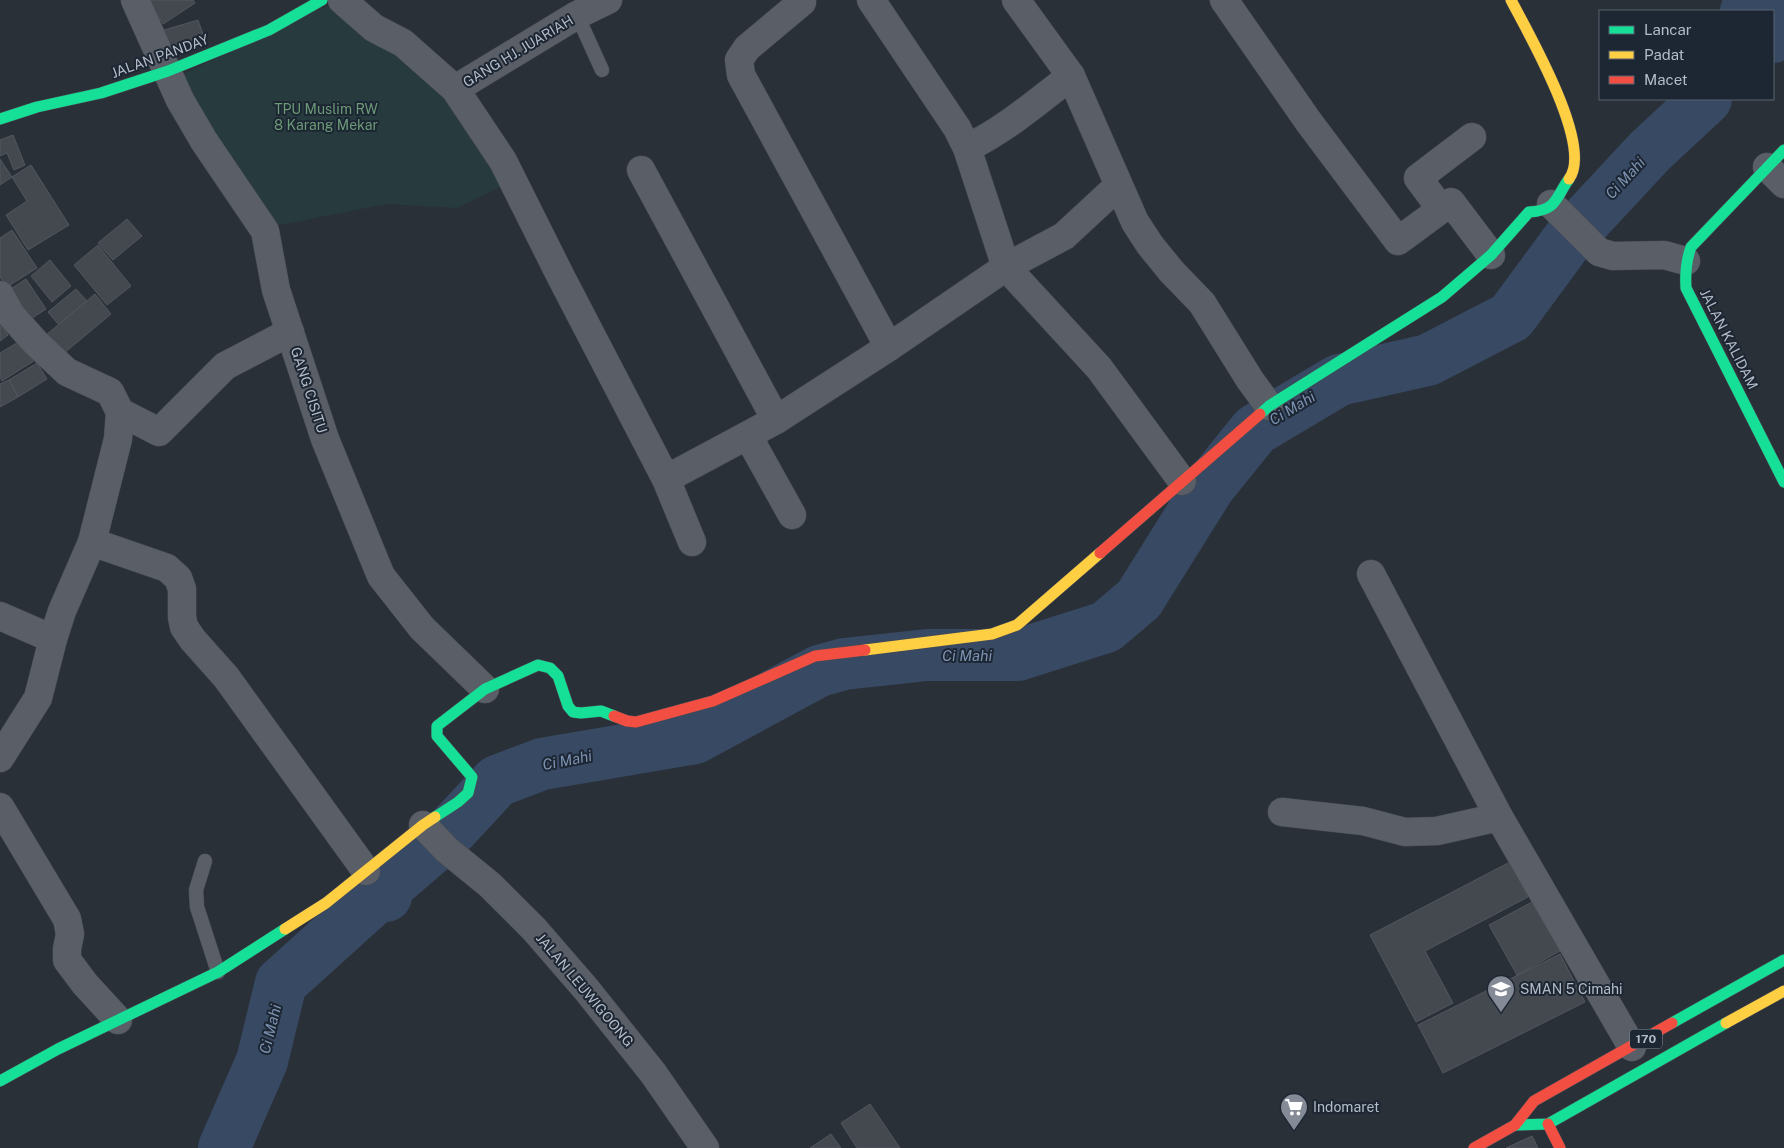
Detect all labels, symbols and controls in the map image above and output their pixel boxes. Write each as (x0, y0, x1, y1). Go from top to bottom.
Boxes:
legend (1599, 10, 1774, 100)
street label: GANG HJ. JUARIAH (460, 12, 576, 90)
text: Lancar (1644, 21, 1692, 38)
street label: JALAN PANDAY (109, 31, 211, 81)
text: Padat (1644, 46, 1685, 63)
text: Macet (1644, 71, 1688, 88)
park label: TPU Muslim RW 8 Karang Mekar (274, 101, 378, 133)
water label: Ci Mahi (1602, 154, 1649, 202)
street label: JALAN KALIDAM (1697, 286, 1761, 392)
street label: GANG CISITU (288, 345, 330, 435)
water label: Ci Mahi (1266, 388, 1318, 428)
water label: Ci Mahi (942, 647, 992, 664)
water label: Ci Mahi (541, 747, 594, 773)
street label: JALAN LEUWIGOONG (533, 930, 637, 1050)
school or university icon: SMAN 5 Cimahi (1486, 974, 1516, 1013)
place label: SMAN 5 Cimahi (1520, 981, 1623, 997)
water label: Ci Mahi (256, 1002, 284, 1055)
road number: 170 (1630, 1030, 1662, 1048)
supermarket icon: Indomaret (1279, 1092, 1309, 1131)
place label: Indomaret (1313, 1099, 1380, 1115)

